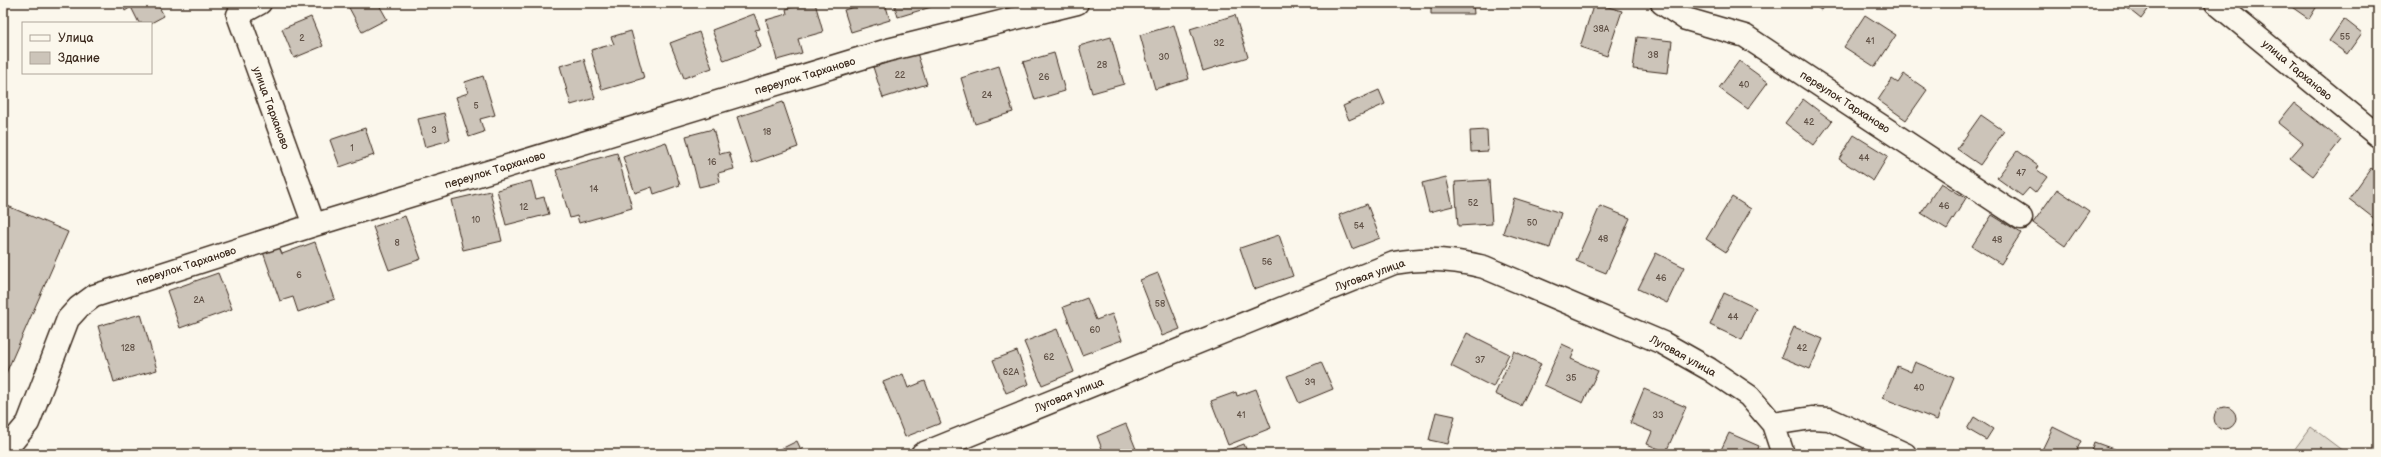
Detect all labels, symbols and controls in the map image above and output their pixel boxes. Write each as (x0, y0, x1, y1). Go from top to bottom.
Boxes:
legend (22, 22, 152, 74)
house number: 38А (1593, 24, 1610, 35)
text: Улица (58, 31, 94, 46)
house number: 55 (2340, 32, 2350, 43)
house number: 2 (299, 33, 305, 44)
house number: 41 (1866, 36, 1874, 47)
street label: улица Тарханово (2259, 37, 2335, 103)
house number: 32 (1214, 38, 1225, 49)
house number: 38 (1648, 50, 1658, 61)
text: Здание (58, 51, 100, 66)
house number: 30 (1159, 52, 1169, 63)
street label: переулок Тарханово (753, 54, 857, 97)
house number: 28 (1097, 60, 1107, 71)
street label: улица Тарханово (250, 65, 292, 151)
street label: переулок Тарханово (1798, 68, 1893, 136)
house number: 22 (895, 70, 906, 81)
house number: 26 (1039, 72, 1050, 83)
house number: 40 (1739, 80, 1749, 91)
house number: 24 (982, 90, 993, 101)
house number: 5 (473, 101, 479, 112)
house number: 42 (1804, 117, 1815, 128)
house number: 3 (431, 125, 437, 136)
house number: 18 (763, 127, 771, 138)
house number: 1 (350, 143, 354, 154)
street label: переулок Тарханово (443, 148, 547, 191)
house number: 44 (1859, 153, 1870, 164)
house number: 16 (708, 157, 717, 168)
house number: 47 (2016, 168, 2027, 179)
house number: 14 (590, 184, 599, 195)
house number: 52 (1468, 198, 1479, 209)
house number: 46 (1939, 201, 1950, 212)
house number: 12 (520, 202, 529, 213)
house number: 10 (472, 215, 480, 226)
house number: 50 (1527, 218, 1537, 229)
house number: 54 (1354, 221, 1365, 232)
house number: 48 (1598, 234, 1608, 245)
house number: 48 (1992, 235, 2002, 246)
house number: 8 (394, 238, 400, 249)
street label: переулок Тарханово (134, 244, 238, 288)
street label: Луговая улица (1332, 256, 1407, 294)
house number: 56 (1262, 257, 1273, 268)
house number: 6 (296, 270, 302, 281)
house number: 46 (1656, 273, 1667, 284)
house number: 2А (194, 295, 205, 306)
house number: 58 (1155, 299, 1165, 310)
house number: 44 (1728, 312, 1739, 323)
house number: 60 (1090, 325, 1100, 336)
street label: Луговая улица (1647, 332, 1719, 380)
house number: 128 (121, 343, 135, 354)
house number: 42 (1797, 343, 1808, 354)
house number: 62 (1044, 352, 1055, 363)
house number: 37 (1475, 355, 1486, 366)
house number: 62А (1003, 367, 1020, 378)
house number: 35 (1566, 373, 1576, 384)
street label: Луговая улица (1032, 375, 1106, 415)
house number: 39 (1305, 377, 1315, 388)
house number: 40 (1914, 383, 1924, 394)
house number: 41 (1237, 410, 1245, 421)
house number: 33 (1652, 410, 1664, 421)

